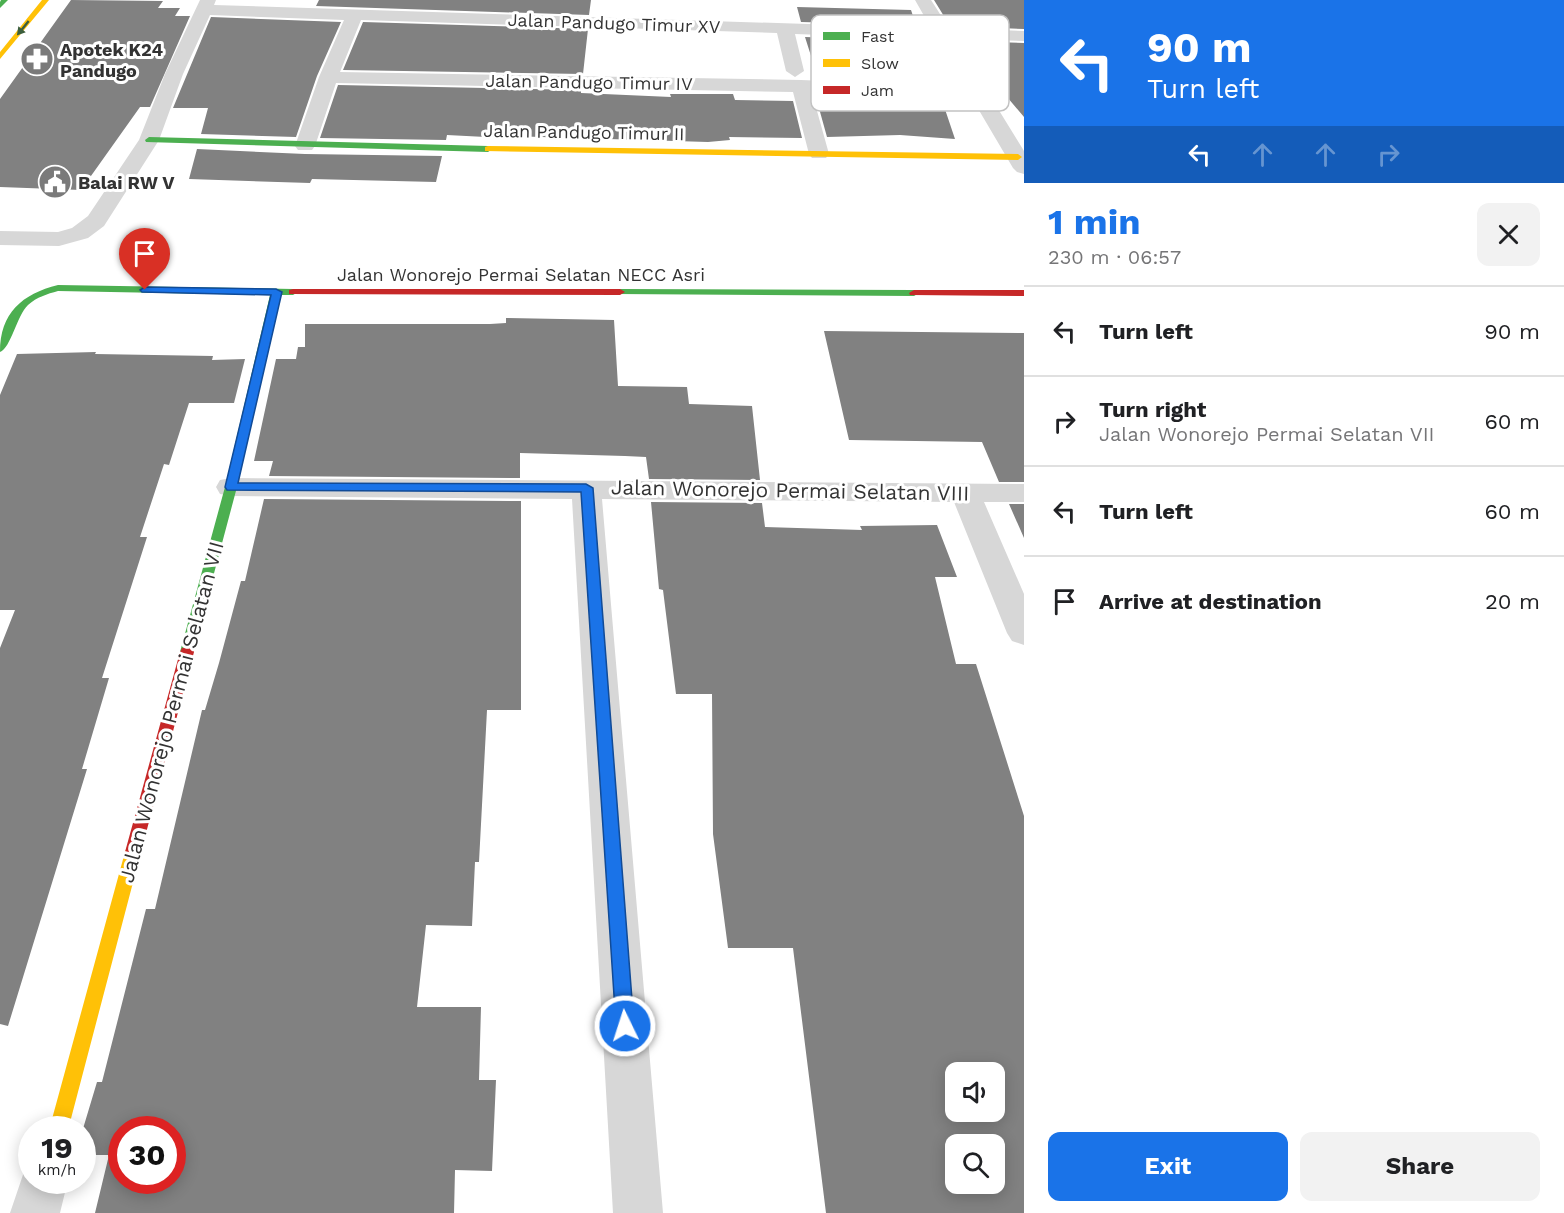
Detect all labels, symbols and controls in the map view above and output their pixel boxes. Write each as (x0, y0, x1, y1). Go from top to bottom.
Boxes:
street label: Jalan Pandugo Timur XV (507, 9, 721, 37)
legend (811, 15, 1009, 111)
one-way arrow (18, 21, 30, 36)
text: 90 m (1147, 23, 1251, 72)
icon: left (1048, 24, 1126, 102)
text: Fast (861, 27, 894, 46)
place label: Apotek K24 Pandugo (60, 39, 164, 81)
pharmacy icon: Apotek K24 Pandugo (19, 41, 55, 77)
text: Slow (861, 54, 899, 73)
street label: Jalan Pandugo Timur IV (485, 70, 693, 94)
text: Turn left (1147, 73, 1259, 105)
text: Jam (861, 81, 894, 100)
street label: Jalan Pandugo Timur II (483, 120, 685, 144)
icon: left (1183, 138, 1216, 171)
icon: ahead (1246, 138, 1279, 171)
icon: ahead (1309, 138, 1342, 171)
icon: right (1372, 138, 1405, 171)
public building icon: Balai RW V (37, 164, 73, 200)
place label: Balai RW V (78, 172, 175, 193)
text: 1 min (1048, 201, 1140, 243)
button: close (1477, 203, 1540, 266)
pin (119, 228, 170, 290)
icon: arrive (128, 237, 161, 270)
text: 230 m · 06:57 (1048, 245, 1181, 269)
street label: Jalan Wonorejo Permai Selatan NECC Asri (337, 264, 705, 285)
icon: left (1048, 315, 1081, 348)
text: Turn left (1099, 319, 1193, 344)
text: 90 m (1484, 319, 1540, 344)
text: Turn right (1099, 397, 1206, 422)
icon: right (1048, 405, 1081, 438)
text: 60 m (1484, 409, 1540, 434)
text: Jalan Wonorejo Permai Selatan VII (1099, 422, 1435, 446)
street label: Jalan Wonorejo Permai Selatan VIII (611, 474, 969, 506)
icon: left (1048, 495, 1081, 528)
text: Turn left (1099, 499, 1193, 524)
text: 60 m (1484, 499, 1540, 524)
street label: Jalan Wonorejo Permai Selatan VII (113, 539, 229, 885)
icon: arrive (1048, 585, 1081, 618)
text: Arrive at destination (1099, 589, 1322, 614)
text: 20 m (1485, 589, 1540, 614)
position arrow (593, 994, 657, 1058)
map controls (945, 1062, 1005, 1194)
button: sound (945, 1062, 1005, 1122)
speed limit sign: 30 (108, 1116, 186, 1194)
text: 19 (41, 1130, 73, 1165)
button: Exit (1048, 1132, 1288, 1201)
button: Share (1300, 1132, 1540, 1201)
button: search (945, 1134, 1005, 1194)
text: km/h (38, 1161, 76, 1179)

